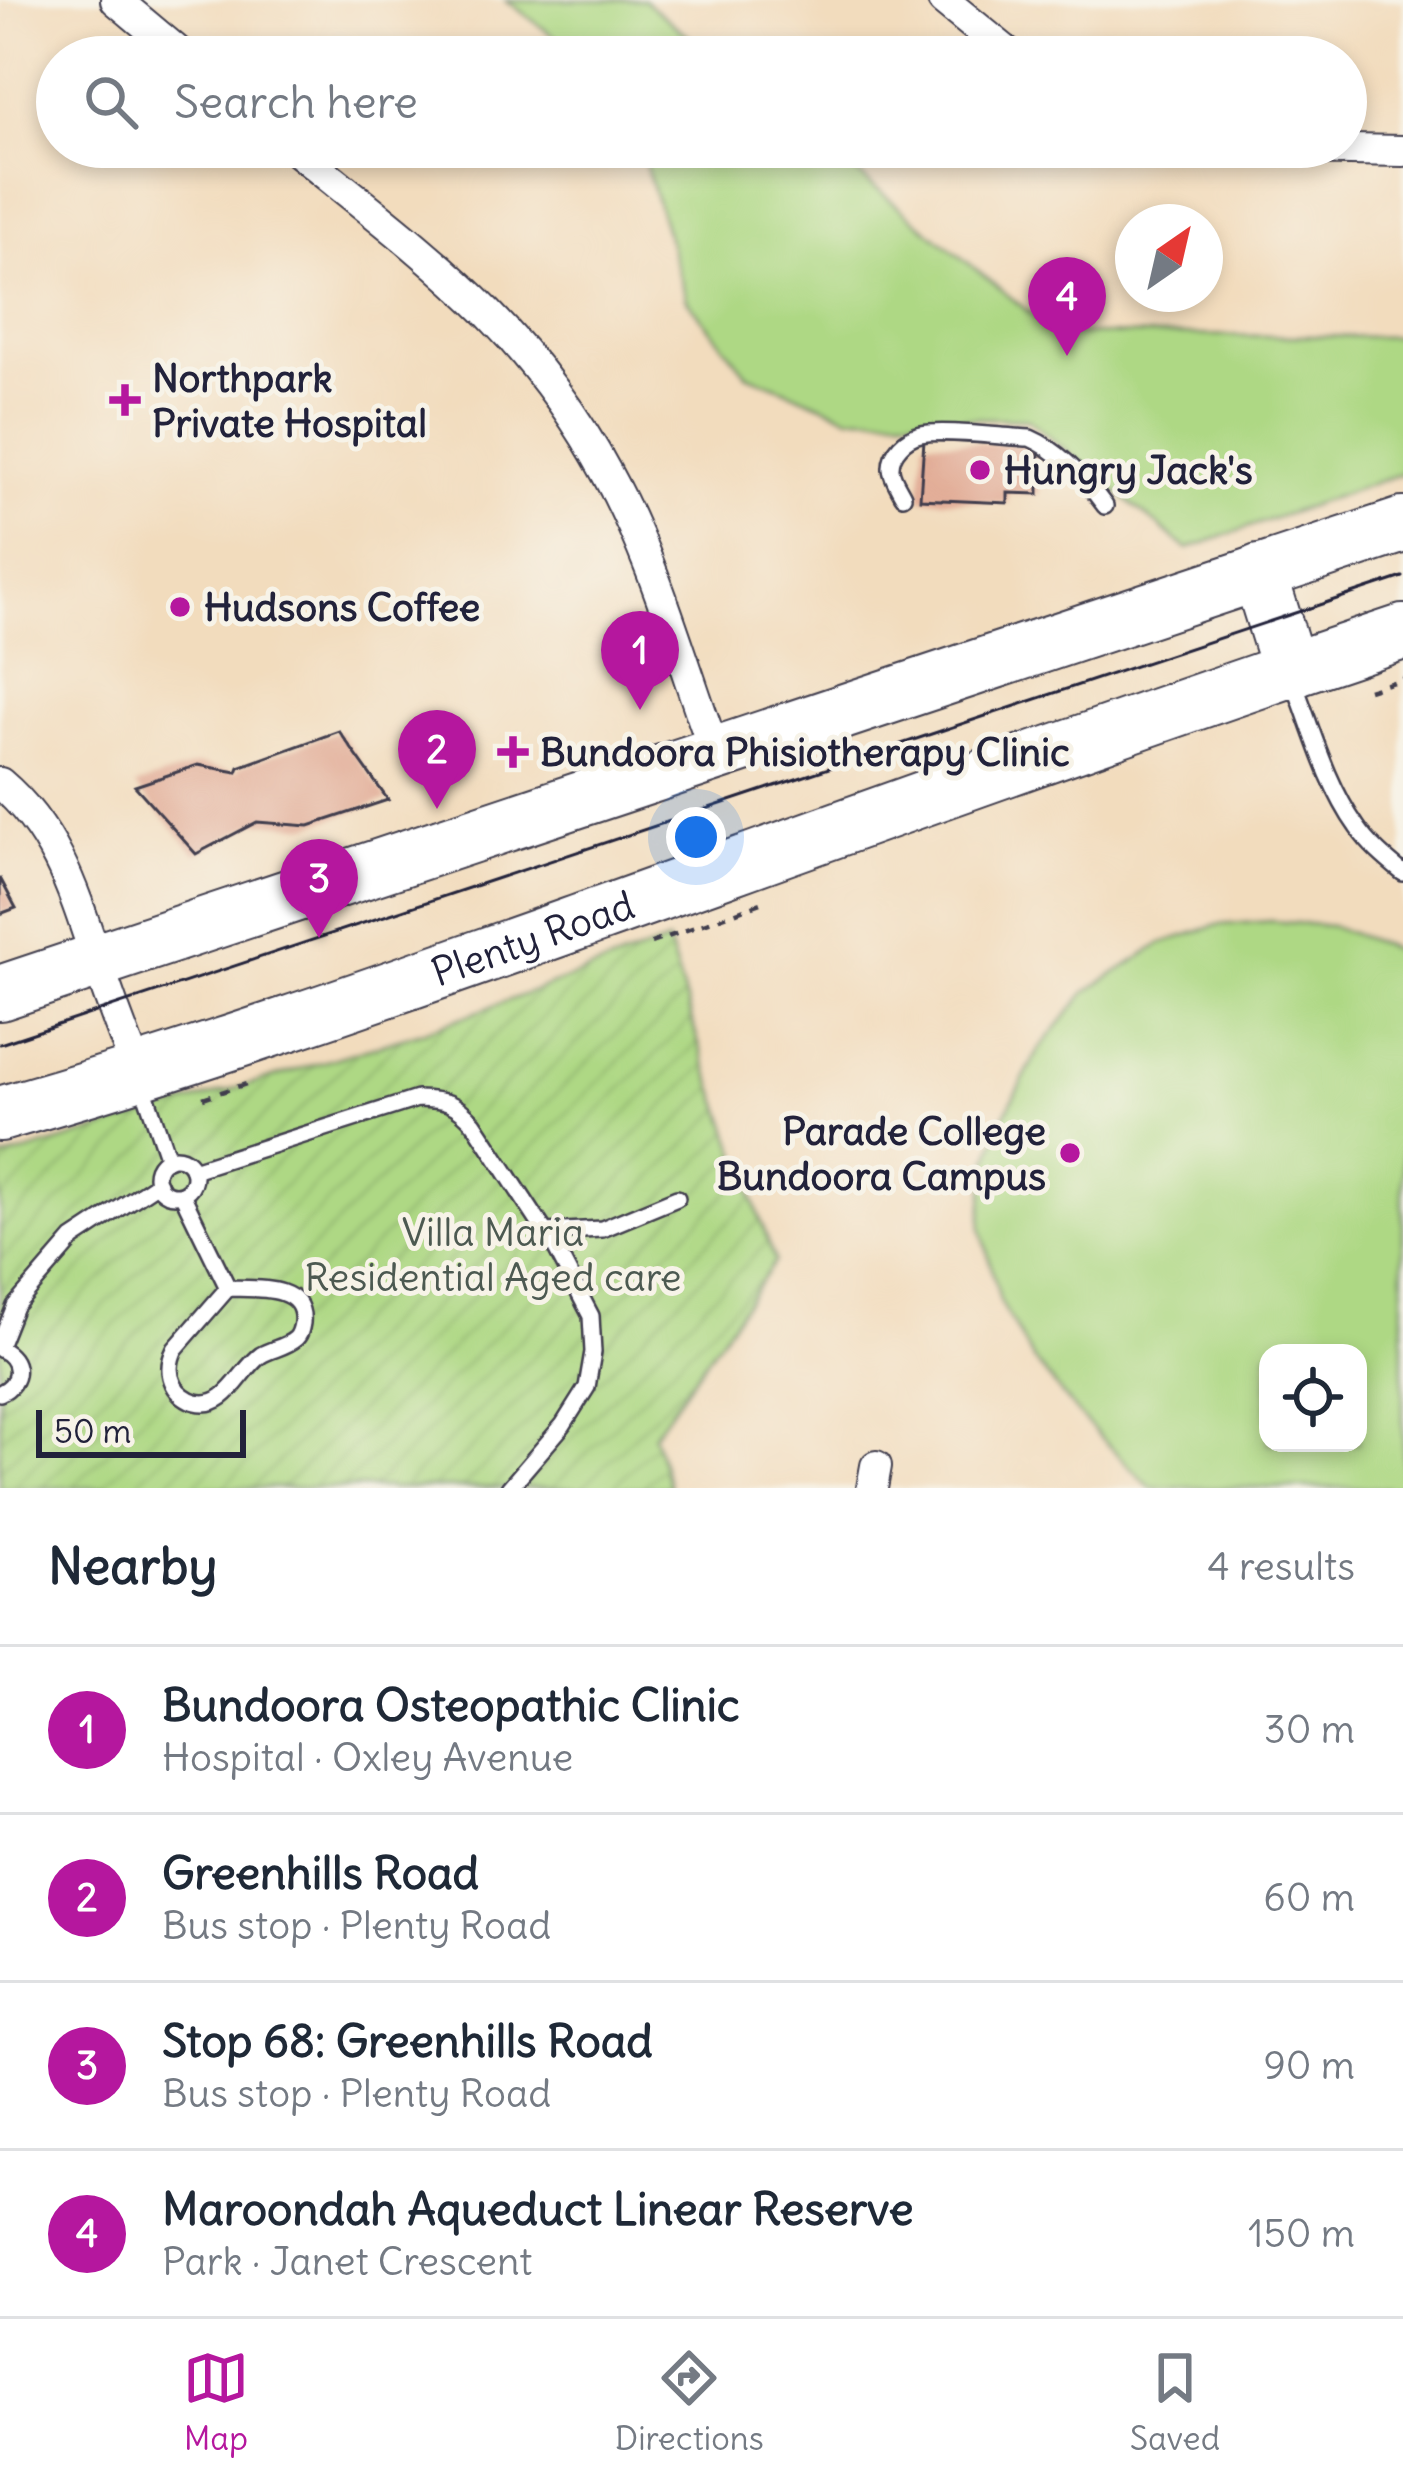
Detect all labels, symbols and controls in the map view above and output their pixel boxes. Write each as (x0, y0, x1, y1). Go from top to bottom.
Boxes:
search box (36, 36, 1367, 168)
icon: search (78, 69, 144, 135)
text: Search here (174, 74, 418, 130)
north arrow (1115, 204, 1223, 312)
pin: 4 (1028, 257, 1106, 356)
place label: Northpark Private Hospital (152, 354, 427, 448)
marker: Northpark Private Hospital (109, 384, 141, 416)
place label: Hungry Jack's (1004, 446, 1253, 495)
marker: Hungry Jack's (967, 457, 993, 483)
place label: Hudsons Coffee (204, 583, 480, 632)
marker: Hudsons Coffee (167, 594, 193, 620)
pin: 1 (601, 611, 679, 710)
pin: 2 (398, 710, 476, 809)
place label: Bundoora Phisiotherapy Clinic (540, 728, 1070, 777)
marker: Bundoora Phisiotherapy Clinic (497, 736, 529, 768)
your location (666, 807, 726, 867)
pin: 3 (280, 839, 358, 938)
street label: Plenty Road (425, 880, 641, 997)
place label: Parade College Bundoora Campus (717, 1107, 1046, 1201)
marker: Parade College Bundoora Campus (1057, 1140, 1083, 1166)
park label: Villa Maria Residential Aged care (304, 1208, 682, 1302)
map controls (1259, 1344, 1367, 1452)
button: locate (1259, 1344, 1367, 1452)
scale bar (36, 1404, 246, 1457)
text: 50 m (54, 1410, 131, 1452)
text: Nearby (48, 1534, 217, 1598)
text: 4 results (1207, 1542, 1355, 1591)
text: Bundoora Osteopathic Clinic (162, 1677, 740, 1733)
text: 1 (79, 1705, 95, 1754)
text: 30 m (1264, 1705, 1355, 1754)
text: Hospital · Oxley Avenue (162, 1733, 573, 1782)
text: Greenhills Road (162, 1845, 479, 1901)
text: 2 (76, 1873, 98, 1922)
text: 60 m (1263, 1873, 1355, 1922)
text: Bus stop · Plenty Road (162, 1901, 551, 1950)
text: Stop 68: Greenhills Road (162, 2013, 653, 2069)
text: 3 (76, 2041, 98, 2090)
text: 90 m (1263, 2041, 1355, 2090)
text: Bus stop · Plenty Road (162, 2069, 551, 2118)
text: Maroondah Aqueduct Linear Reserve (162, 2181, 913, 2237)
text: 4 (76, 2209, 98, 2258)
text: 150 m (1248, 2209, 1355, 2258)
text: Park · Janet Crescent (162, 2237, 532, 2286)
tab: Map (183, 2345, 249, 2459)
tab: Directions (615, 2345, 764, 2459)
tab: Saved (1130, 2345, 1220, 2459)

